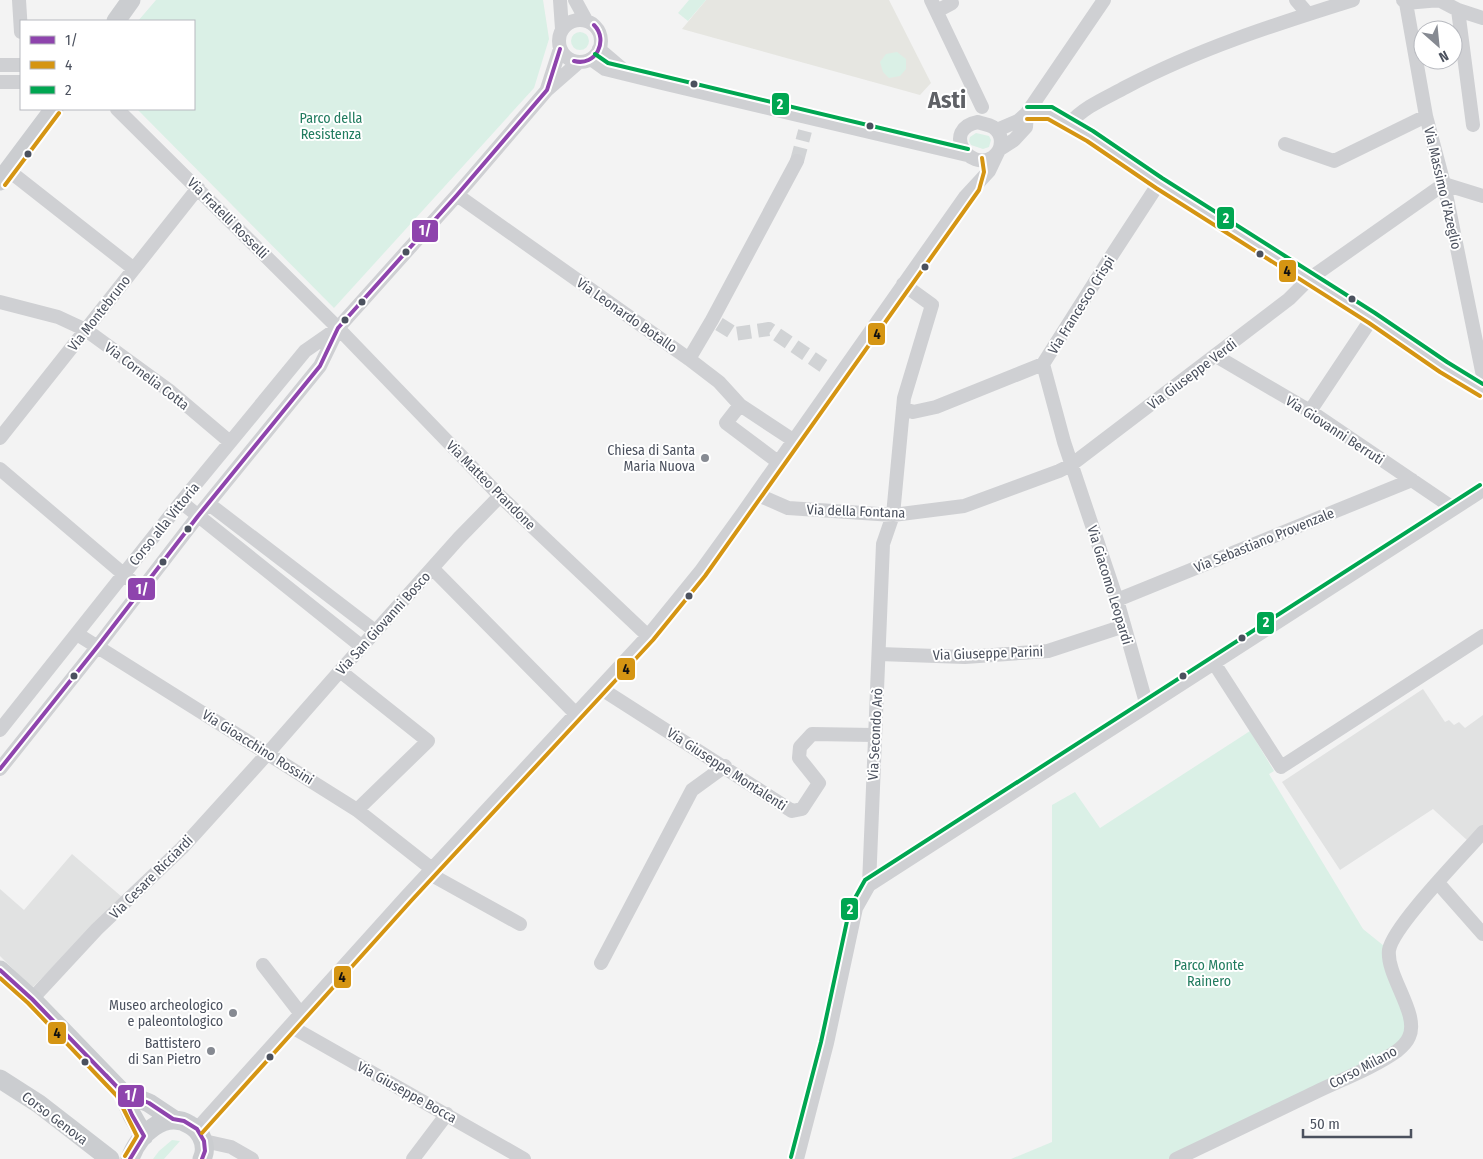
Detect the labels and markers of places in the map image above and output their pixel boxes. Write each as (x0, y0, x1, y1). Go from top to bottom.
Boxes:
unlabelled marker (689, 79, 699, 89)
unlabelled marker (865, 121, 875, 131)
unlabelled marker (23, 149, 33, 159)
unlabelled marker (401, 247, 411, 257)
unlabelled marker (1255, 249, 1265, 259)
unlabelled marker (920, 262, 930, 272)
unlabelled marker (1347, 294, 1357, 304)
unlabelled marker (357, 297, 367, 307)
unlabelled marker (340, 315, 350, 325)
place label: Chiesa di Santa Maria Nuova (607, 442, 695, 475)
marker: Chiesa di Santa Maria Nuova (699, 452, 711, 464)
unlabelled marker (183, 524, 193, 534)
unlabelled marker (158, 557, 168, 567)
unlabelled marker (684, 591, 694, 601)
unlabelled marker (1237, 633, 1247, 643)
unlabelled marker (69, 671, 79, 681)
unlabelled marker (1178, 671, 1188, 681)
place label: Museo archeologico e paleontologico (109, 997, 223, 1030)
marker: Museo archeologico e paleontologico (227, 1007, 239, 1019)
place label: Battistero di San Pietro (128, 1035, 201, 1068)
marker: Battistero di San Pietro (205, 1045, 217, 1057)
unlabelled marker (265, 1052, 275, 1062)
unlabelled marker (80, 1057, 90, 1067)

